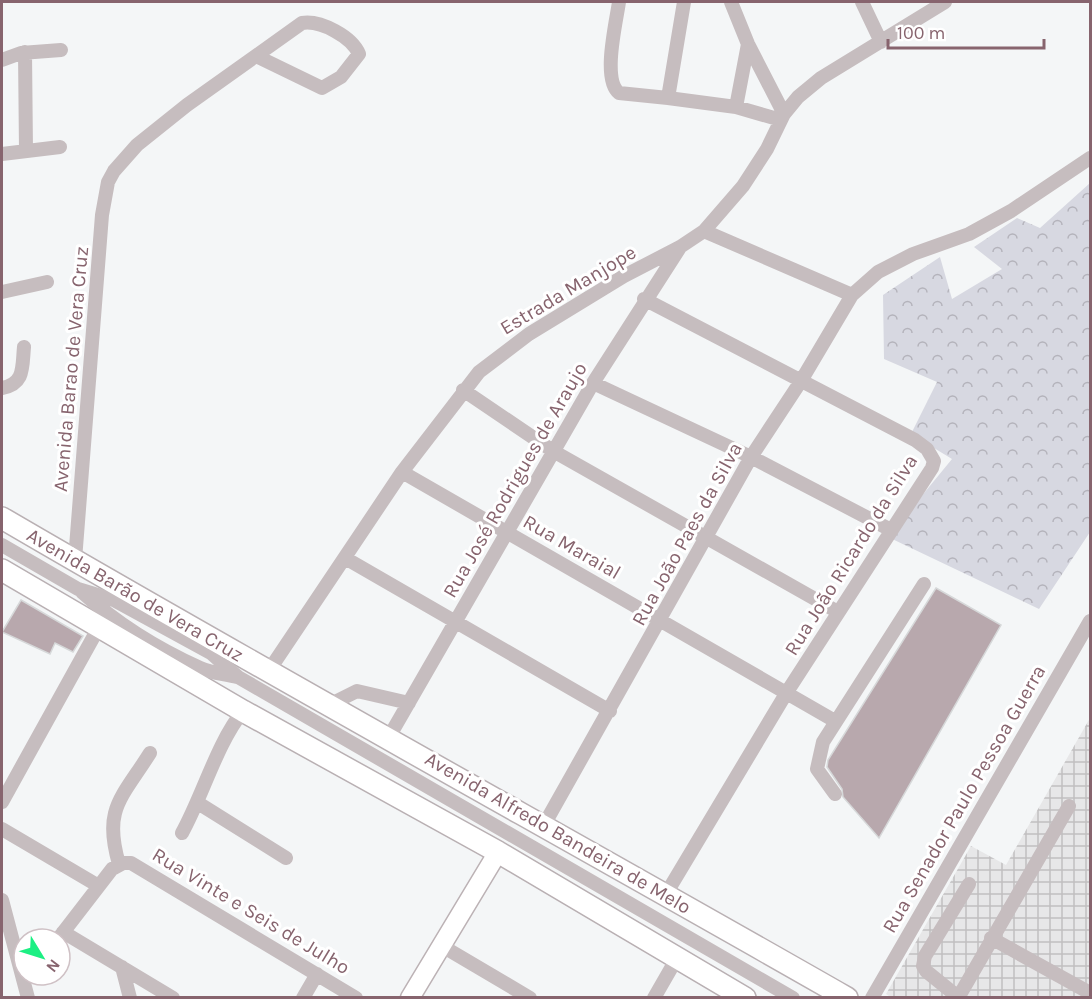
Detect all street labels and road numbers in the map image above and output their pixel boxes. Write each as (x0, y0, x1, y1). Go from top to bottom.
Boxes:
street label: Estrada Manjope (496, 240, 640, 340)
street label: Avenida Barao de Vera Cruz (49, 245, 93, 493)
street label: Rua José Rodrigues de Araujo (438, 358, 592, 602)
street label: Rua João Paes da Silva (627, 438, 747, 630)
street label: Rua João Ricardo da Silva (780, 450, 922, 660)
street label: Rua Maraial (519, 510, 625, 584)
street label: Avenida Barão de Vera Cruz (23, 523, 247, 667)
street label: Rua Senador Paulo Pessoa Guerra (878, 661, 1050, 937)
street label: Avenida Alfredo Bandeira de Melo (421, 747, 695, 919)
street label: Rua Vinte e Seis de Julho (148, 843, 354, 979)

